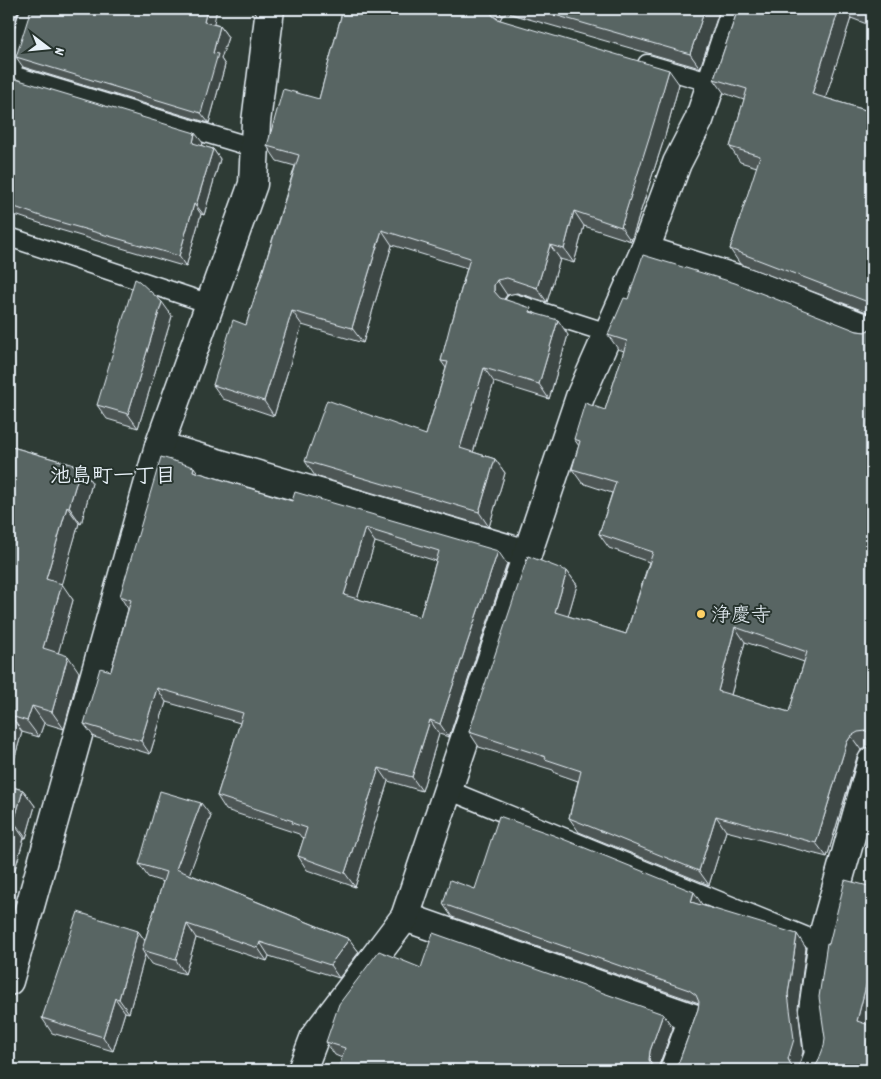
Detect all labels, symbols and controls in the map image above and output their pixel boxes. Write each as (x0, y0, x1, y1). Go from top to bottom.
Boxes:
north arrow (22, 22, 72, 72)
text: N (48, 45, 69, 57)
district label: 池島町一丁目 (50, 463, 176, 493)
place label: 浄慶寺 (711, 603, 771, 631)
marker: 浄慶寺 (695, 608, 707, 620)

